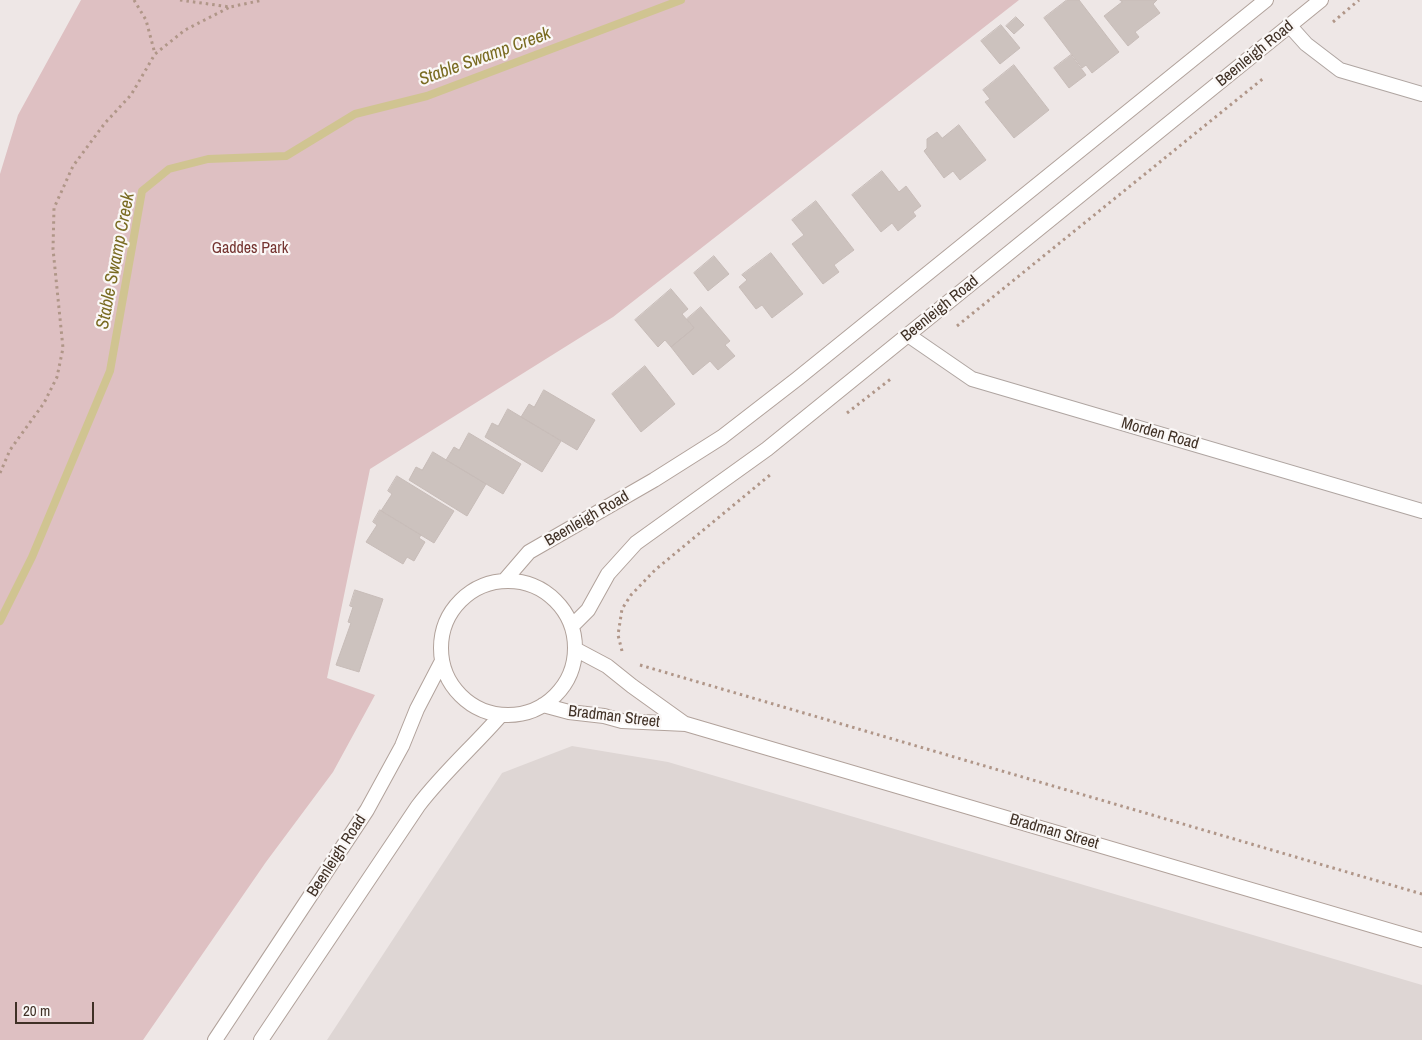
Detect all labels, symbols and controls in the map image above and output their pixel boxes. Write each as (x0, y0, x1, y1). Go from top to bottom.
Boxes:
street label: Beenleigh Road (1212, 17, 1298, 91)
water label: Stable Swamp Creek (416, 23, 554, 91)
water label: Stable Swamp Creek (92, 191, 140, 331)
park label: Gaddes Park (212, 239, 288, 259)
street label: Beenleigh Road (897, 272, 983, 346)
street label: Morden Road (1119, 414, 1201, 454)
street label: Beenleigh Road (541, 487, 633, 551)
street label: Bradman Street (567, 702, 661, 732)
street label: Bradman Street (1007, 810, 1101, 854)
street label: Beenleigh Road (303, 811, 371, 901)
scale bar (18, 992, 96, 1024)
text: 20 m (23, 1000, 50, 1021)

